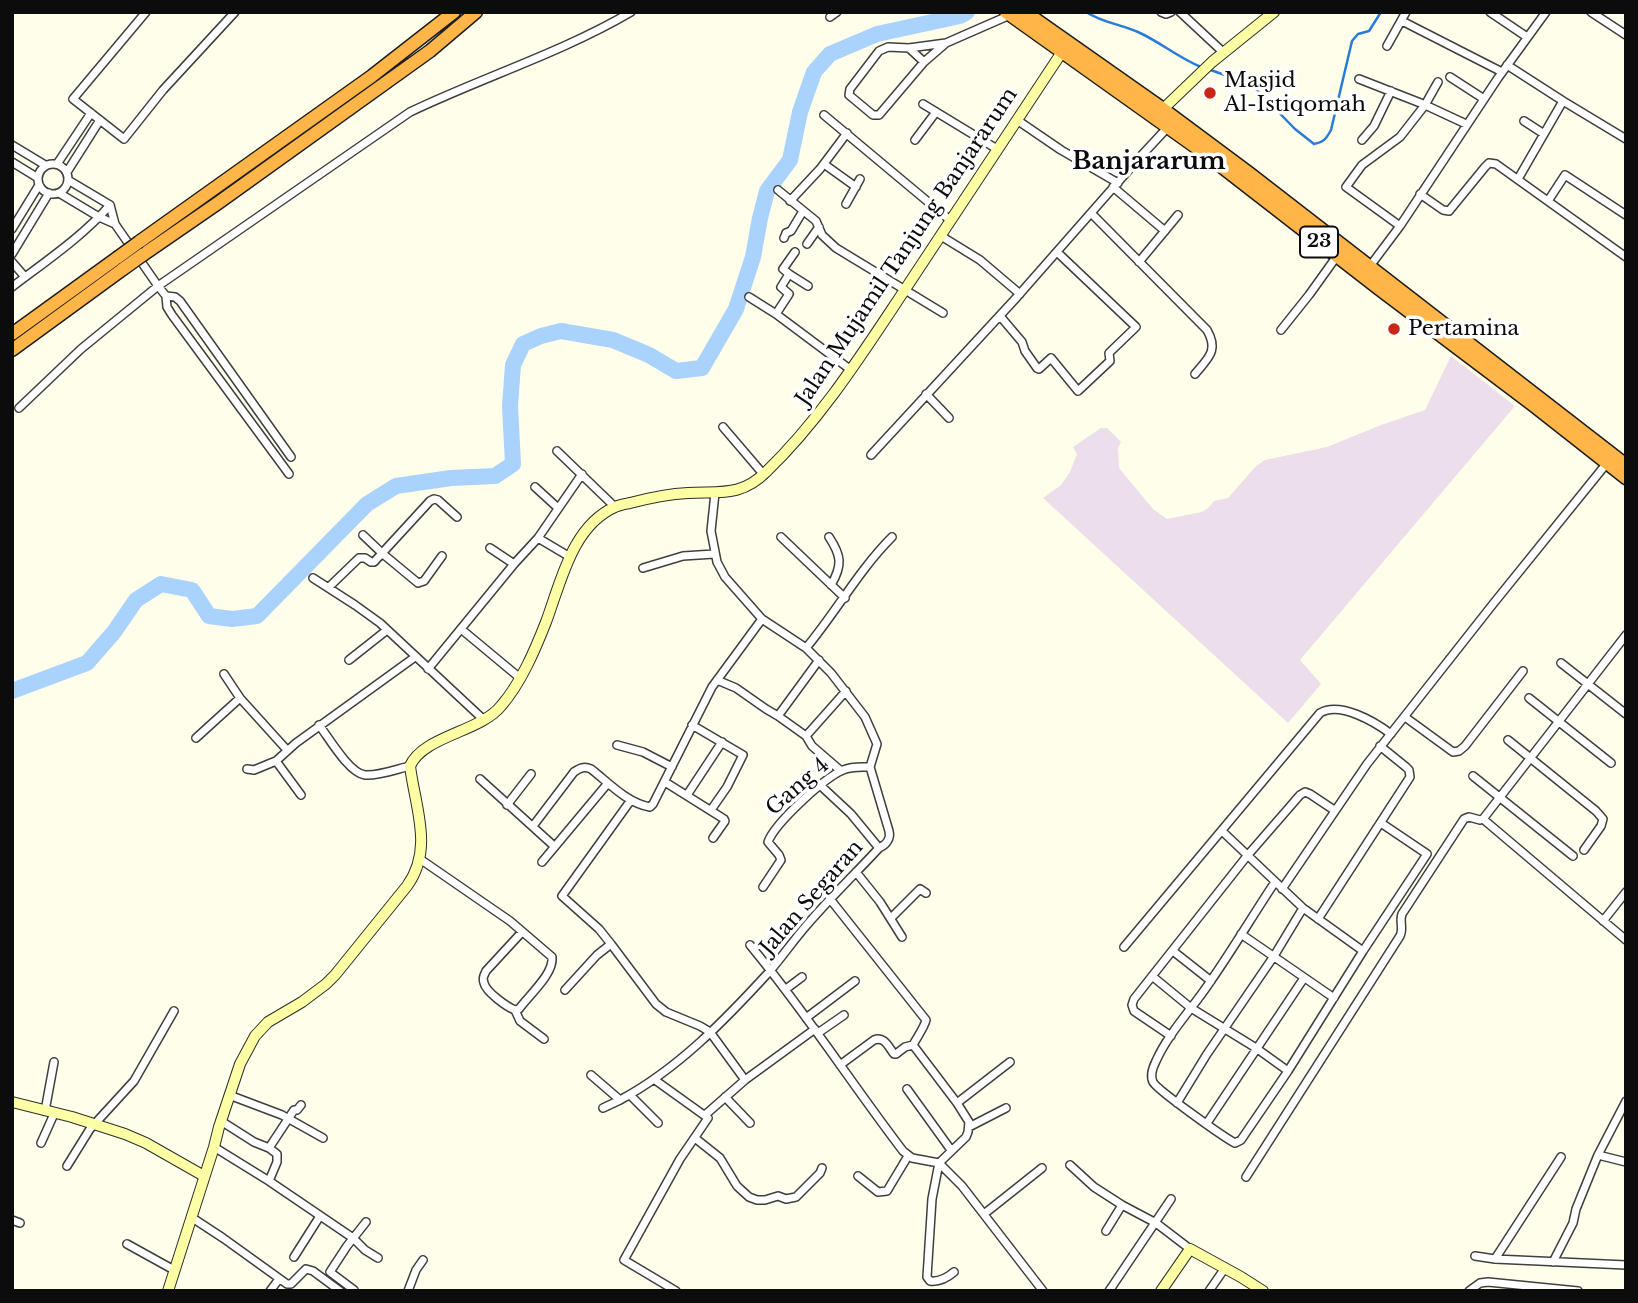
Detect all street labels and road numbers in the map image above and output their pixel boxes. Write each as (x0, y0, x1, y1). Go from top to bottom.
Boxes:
street label: Jalan Mujamil Tanjung Banjararum (791, 83, 1023, 411)
road number: 23 (1300, 226, 1338, 258)
street label: Gang 4 (761, 753, 835, 821)
street label: Jalan Segaran (755, 835, 869, 961)

